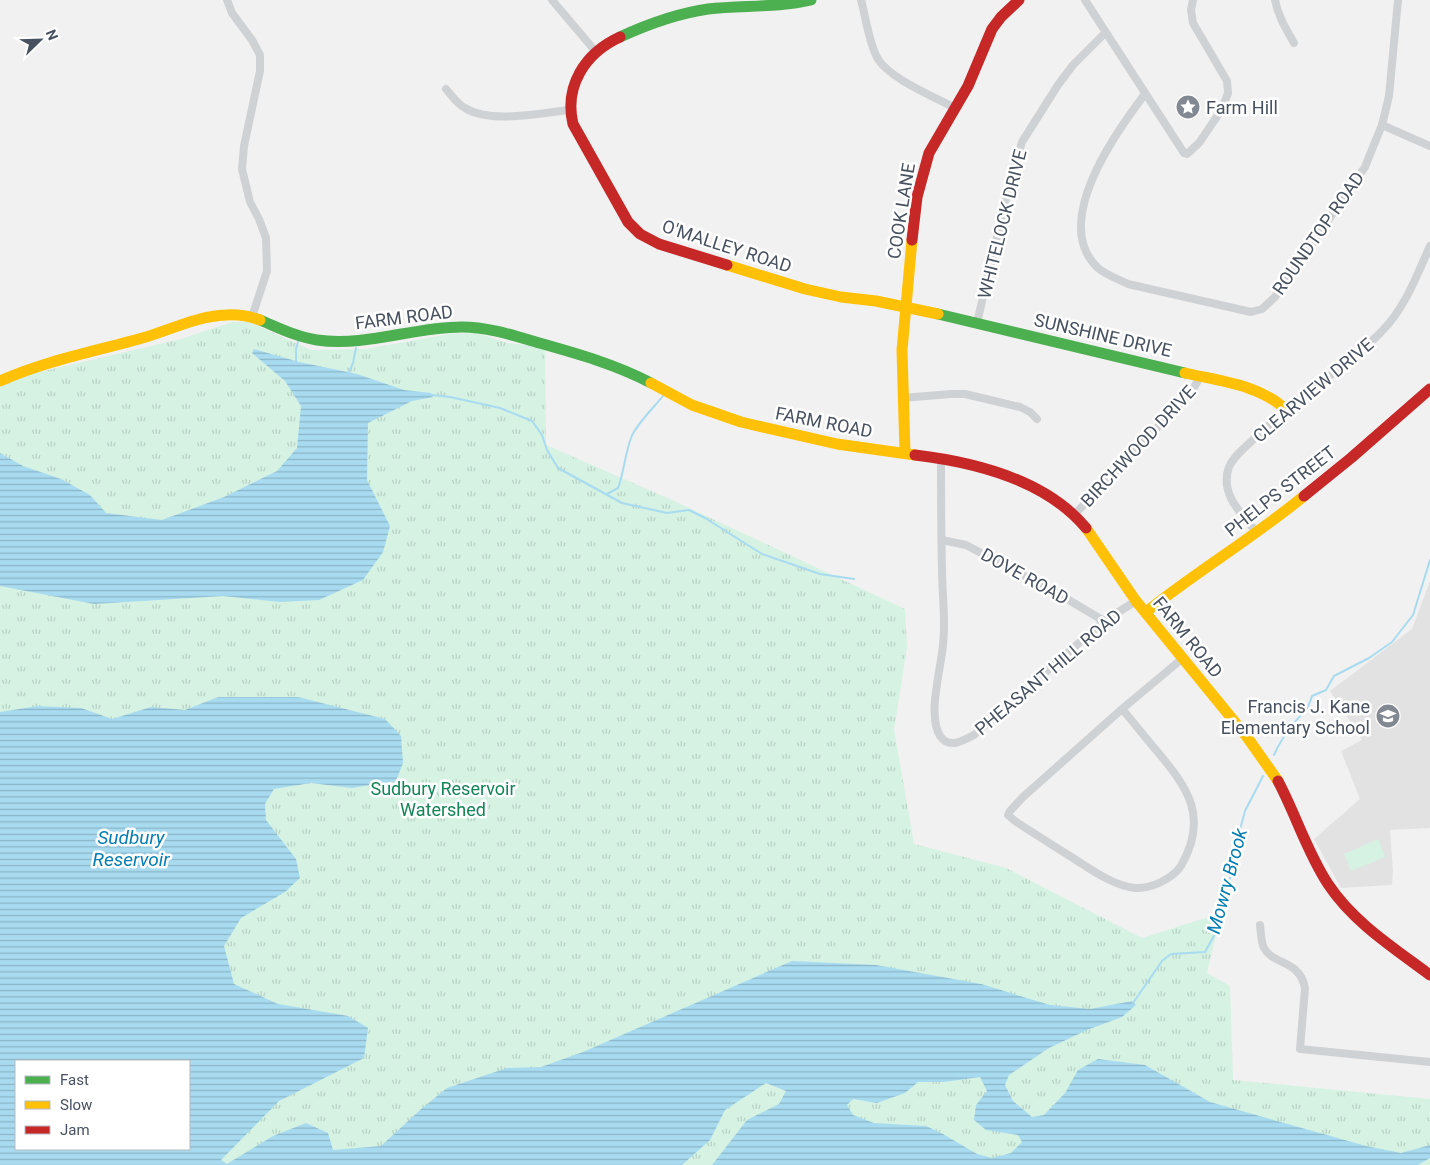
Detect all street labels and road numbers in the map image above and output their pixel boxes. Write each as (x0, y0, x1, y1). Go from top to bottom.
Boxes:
street label: WHITELOCK DRIVE (973, 147, 1031, 301)
street label: COOK LANE (883, 161, 919, 261)
street label: ROUNDTOP ROAD (1268, 168, 1368, 298)
street label: O'MALLEY ROAD (660, 215, 794, 277)
street label: FARM ROAD (354, 301, 454, 333)
street label: SUNSHINE DRIVE (1032, 309, 1174, 361)
street label: CLEARVIEW DRIVE (1248, 333, 1378, 447)
street label: BIRCHWOOD DRIVE (1076, 381, 1200, 511)
street label: FARM ROAD (774, 402, 874, 442)
street label: PHELPS STREET (1221, 441, 1340, 541)
street label: DOVE ROAD (977, 543, 1073, 609)
street label: FARM ROAD (1149, 592, 1227, 682)
street label: PHEASANT HILL ROAD (971, 605, 1125, 739)

